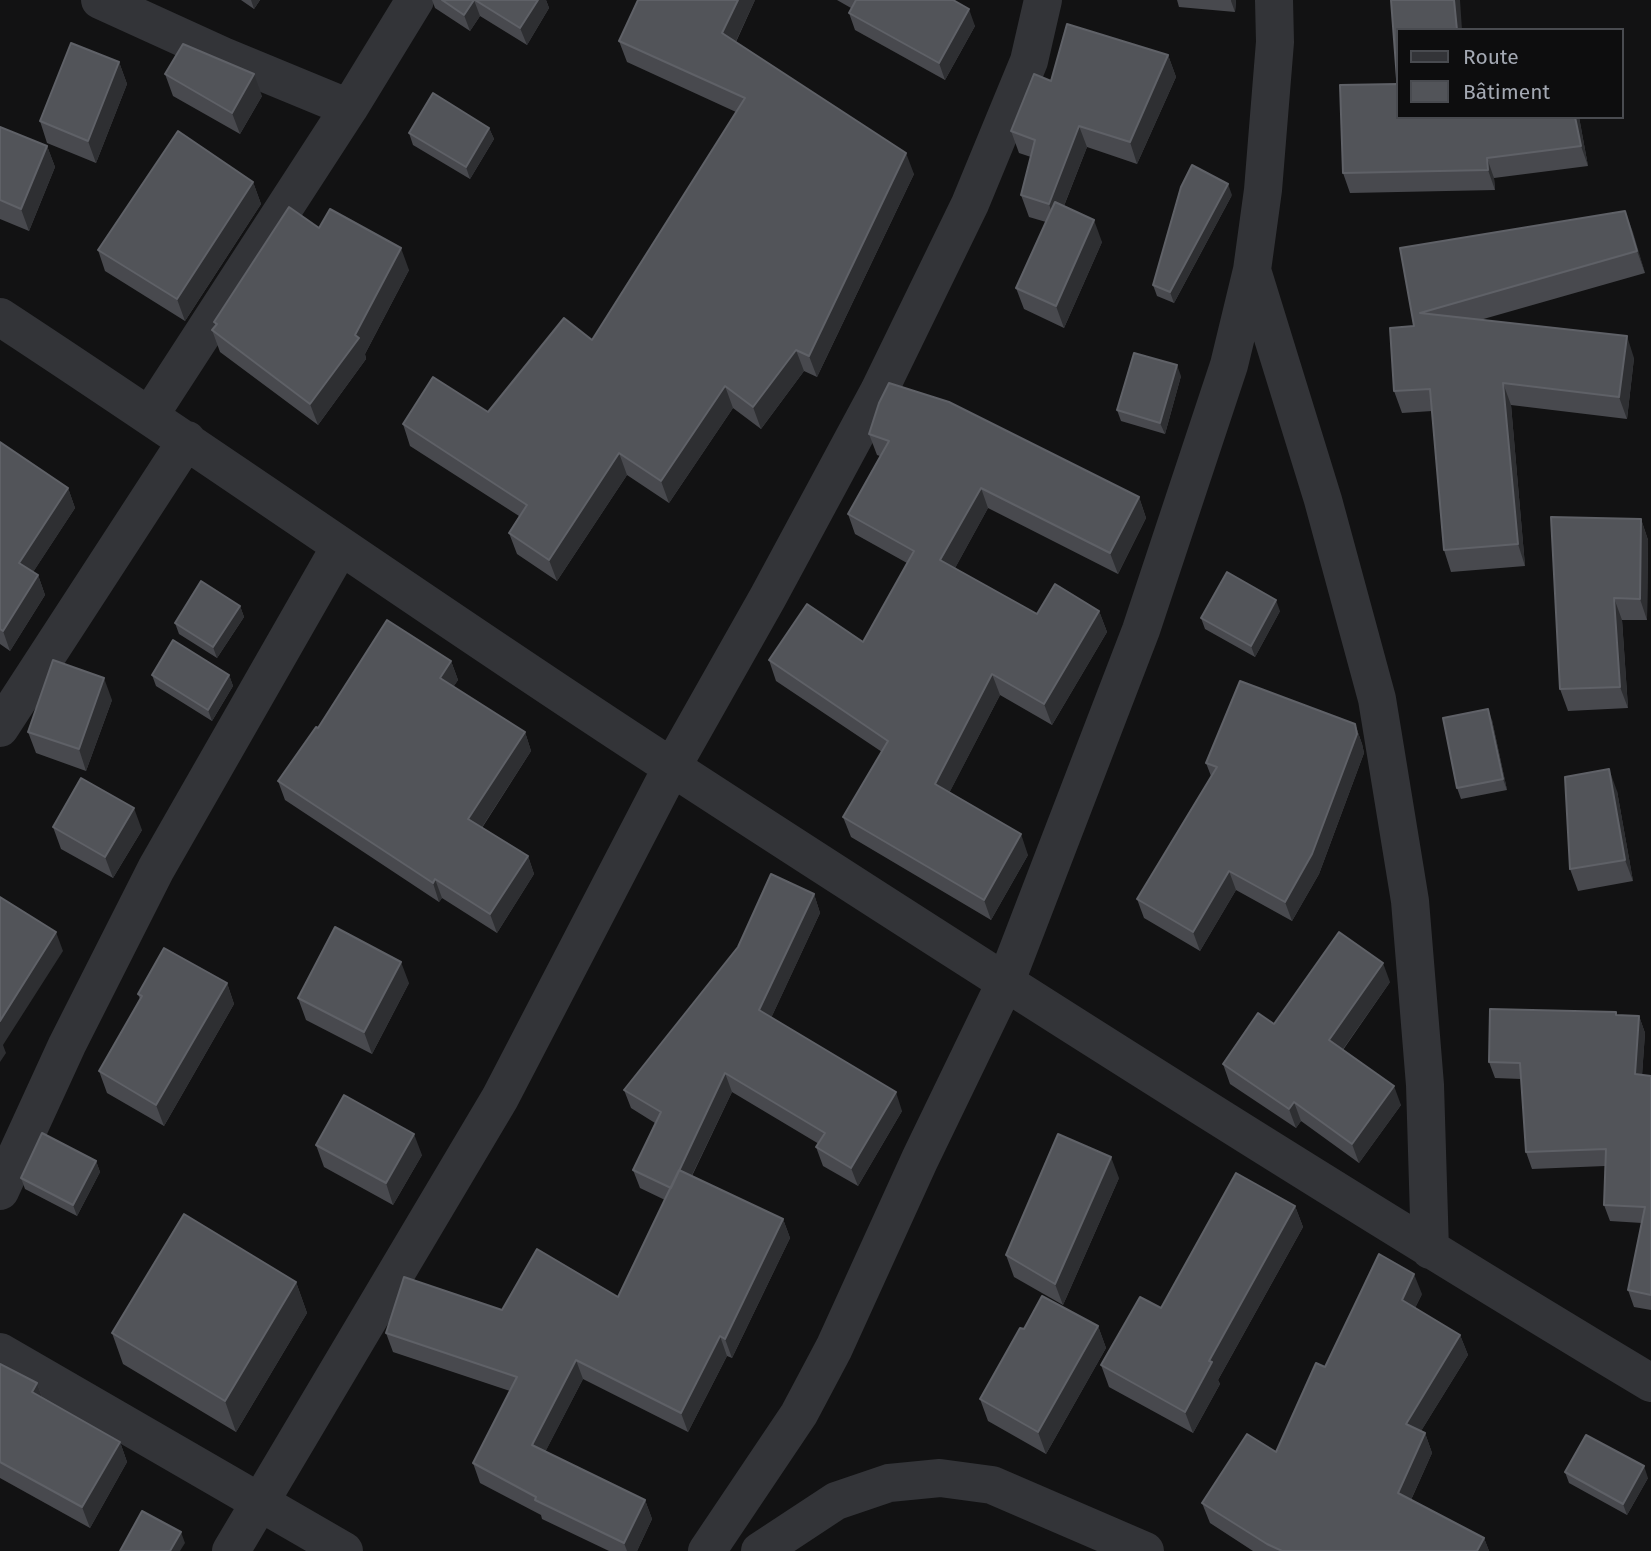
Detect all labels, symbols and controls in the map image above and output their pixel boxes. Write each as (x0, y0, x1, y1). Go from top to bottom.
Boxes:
legend (1396, 28, 1623, 119)
text: Route (1463, 44, 1519, 70)
text: Bâtiment (1463, 79, 1550, 105)

